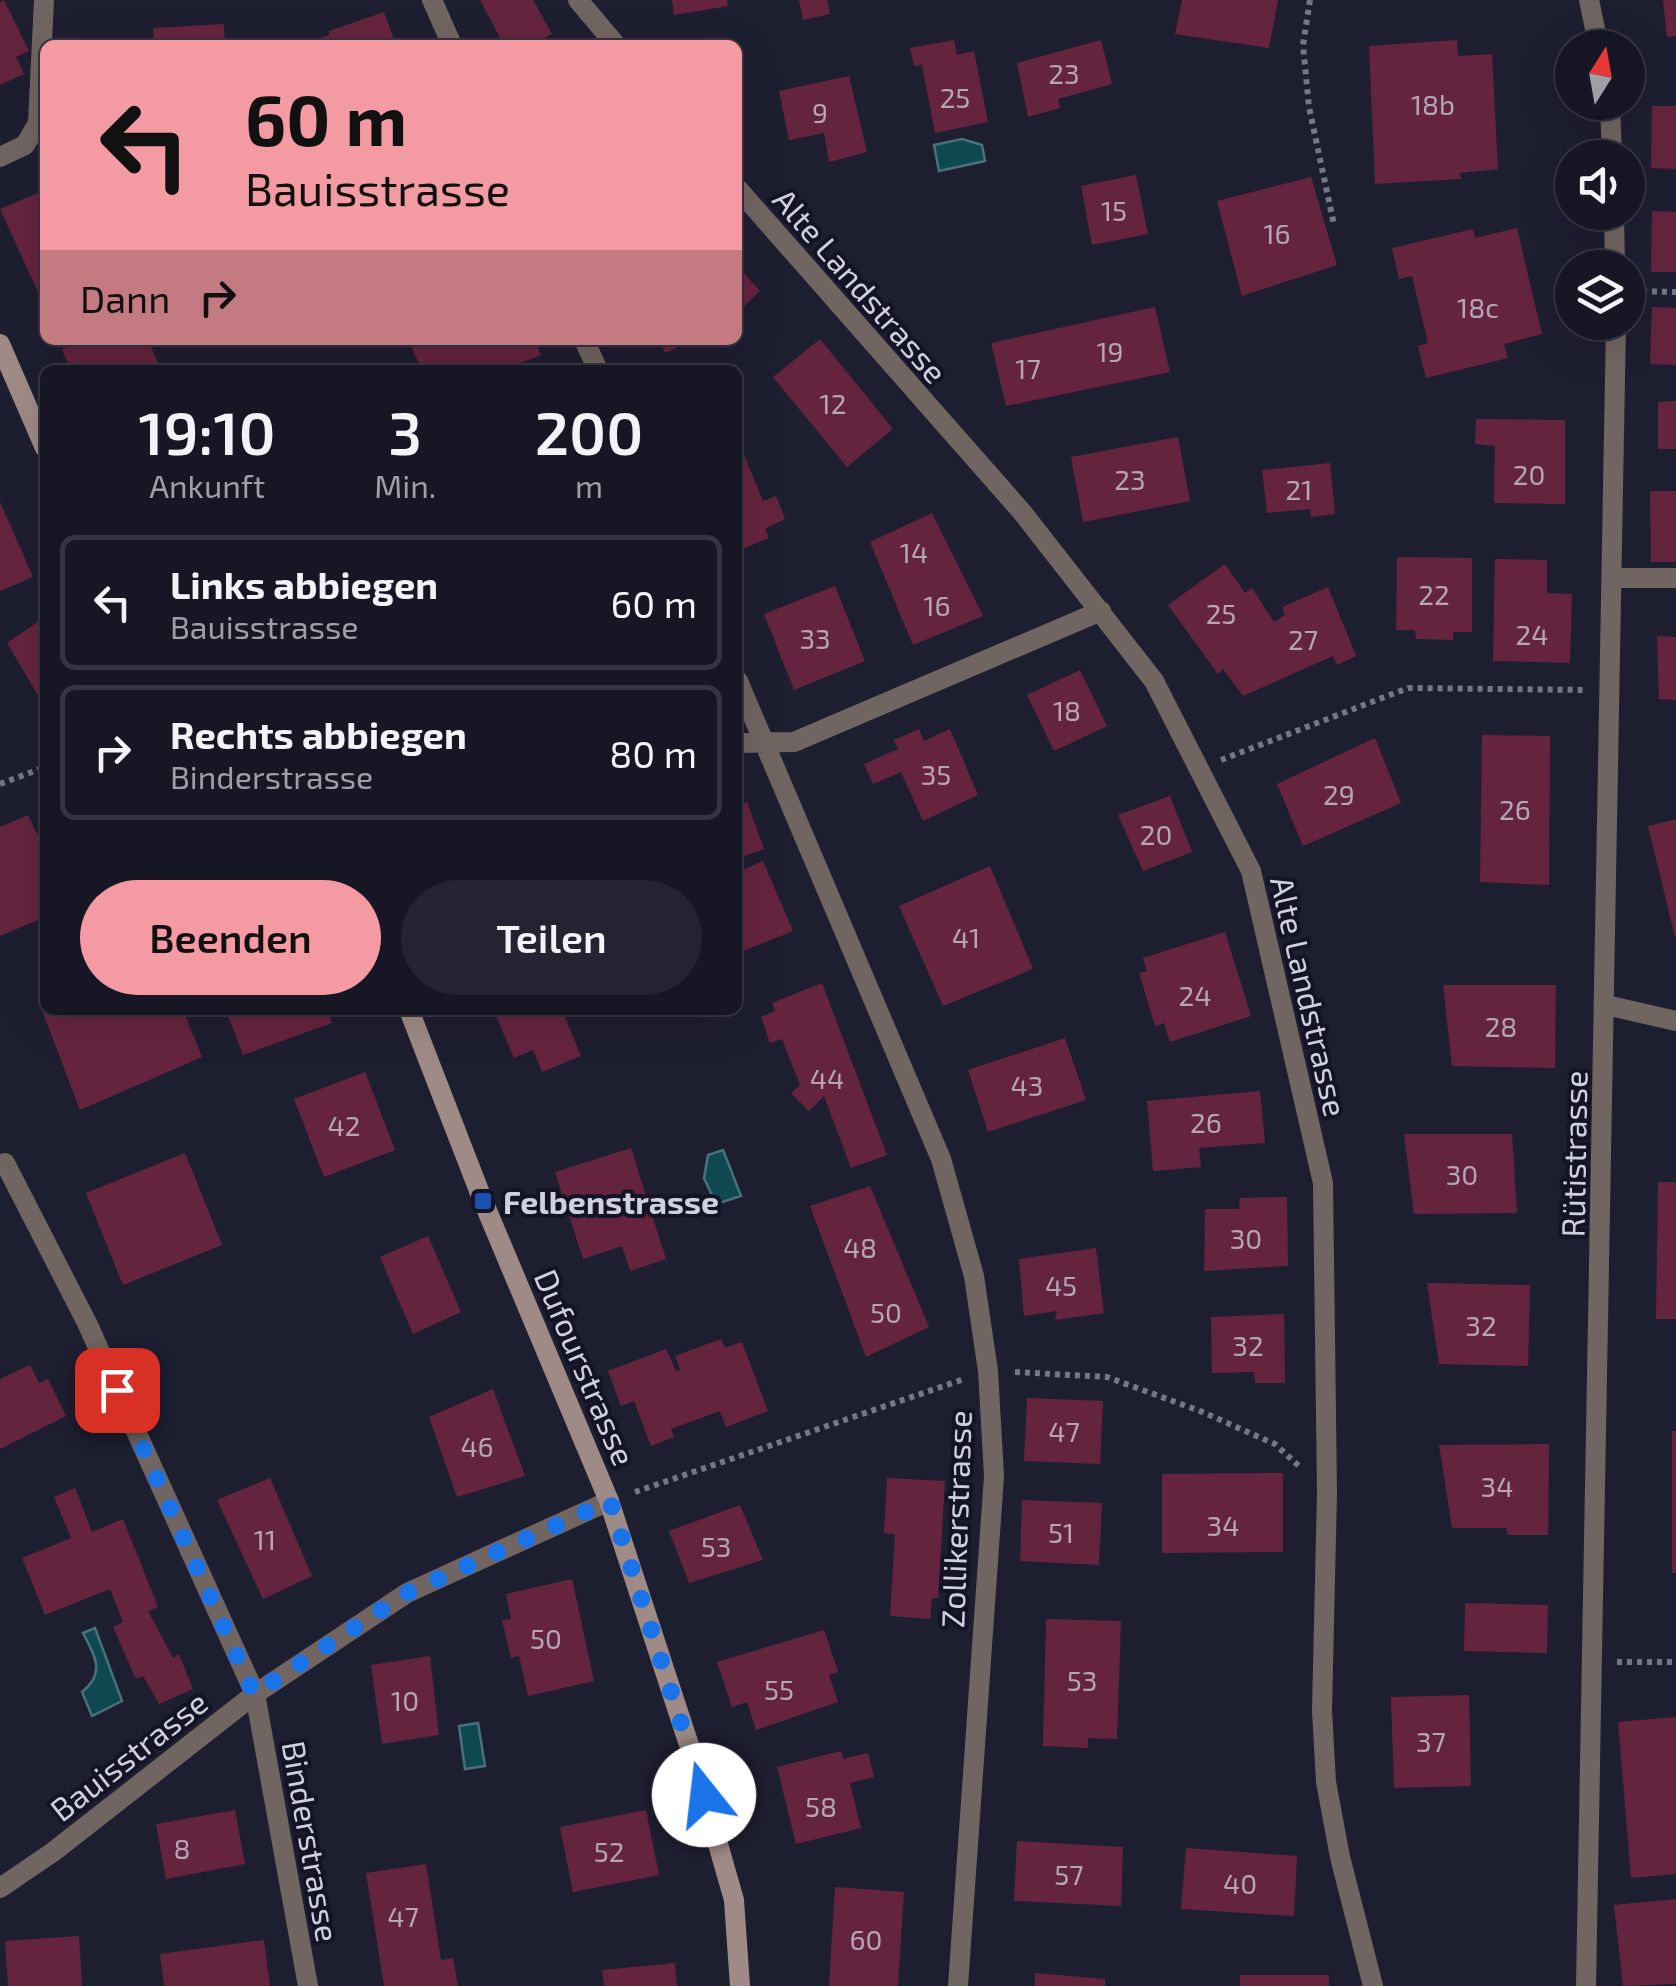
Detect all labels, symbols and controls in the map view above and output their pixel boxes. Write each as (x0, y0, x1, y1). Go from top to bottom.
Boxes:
north arrow (1555, 30, 1645, 120)
map controls (1555, 30, 1645, 340)
house number: 23 (1048, 56, 1080, 90)
text: 60 m (245, 76, 407, 160)
icon: left (80, 80, 210, 210)
house number: 25 (940, 80, 970, 114)
house number: 18b (1411, 87, 1455, 121)
house number: 9 (812, 95, 828, 129)
button: sound (1555, 140, 1645, 230)
text: Bauisstrasse (245, 161, 510, 215)
street label: Alte Landstrasse (766, 180, 956, 390)
house number: 15 (1101, 193, 1127, 227)
house number: 16 (1263, 216, 1291, 250)
button: layers (1555, 250, 1645, 340)
icon: right (190, 270, 245, 325)
text: Dann (80, 275, 170, 321)
house number: 18c (1457, 290, 1499, 324)
house number: 19 (1096, 334, 1124, 368)
house number: 17 (1015, 351, 1041, 385)
house number: 12 (820, 386, 846, 420)
text: 19:10 (139, 395, 276, 467)
text: 3 (388, 395, 422, 467)
text: 200 (535, 395, 643, 467)
house number: 20 (1513, 457, 1545, 491)
house number: 23 (1114, 462, 1146, 496)
text: Ankunft (149, 466, 265, 504)
text: Min. (374, 466, 436, 504)
text: m (575, 466, 603, 504)
house number: 21 (1286, 472, 1312, 506)
house number: 14 (900, 535, 928, 569)
text: Links abbiegen (170, 561, 438, 607)
icon: left (85, 575, 140, 630)
house number: 22 (1418, 577, 1450, 611)
text: 60 m (611, 580, 697, 626)
house number: 16 (923, 588, 951, 622)
house number: 25 (1206, 596, 1236, 630)
text: Bauisstrasse (170, 607, 358, 645)
house number: 24 (1516, 617, 1548, 651)
house number: 33 (799, 621, 831, 655)
house number: 27 (1288, 622, 1318, 656)
house number: 18 (1053, 693, 1081, 727)
text: Rechts abbiegen (170, 711, 467, 757)
icon: right (85, 725, 140, 780)
text: 80 m (609, 730, 697, 776)
text: Binderstrasse (170, 757, 373, 795)
house number: 35 (921, 757, 951, 791)
house number: 29 (1323, 777, 1355, 811)
house number: 26 (1499, 792, 1531, 826)
house number: 20 (1140, 817, 1172, 851)
street label: Alte Landstrasse (1264, 872, 1356, 1120)
button: Beenden (80, 880, 381, 995)
button: Teilen (401, 880, 702, 995)
house number: 41 (952, 920, 980, 954)
house number: 24 (1179, 978, 1211, 1012)
house number: 28 (1485, 1009, 1517, 1043)
house number: 44 (810, 1061, 844, 1095)
house number: 43 (1011, 1068, 1043, 1102)
street label: Rütistrasse (1553, 1070, 1593, 1238)
house number: 26 (1190, 1105, 1222, 1139)
house number: 42 (328, 1108, 360, 1142)
house number: 30 (1446, 1157, 1478, 1191)
place label: Felbenstrasse (503, 1182, 719, 1220)
marker: Felbenstrasse (472, 1190, 494, 1212)
house number: 30 (1230, 1221, 1262, 1255)
house number: 48 (843, 1230, 877, 1264)
street label: Dufourstrasse (528, 1263, 644, 1471)
house number: 45 (1045, 1268, 1077, 1302)
house number: 50 (870, 1295, 902, 1329)
house number: 32 (1465, 1308, 1497, 1342)
house number: 32 (1232, 1328, 1264, 1362)
pin (75, 1348, 160, 1433)
icon: arrive (90, 1363, 145, 1418)
street label: Zollikerstrasse (932, 1410, 978, 1628)
house number: 47 (1048, 1414, 1080, 1448)
house number: 46 (460, 1429, 494, 1463)
house number: 34 (1481, 1469, 1513, 1503)
house number: 34 (1207, 1508, 1239, 1542)
house number: 51 (1048, 1515, 1074, 1549)
house number: 11 (254, 1522, 276, 1556)
house number: 53 (701, 1529, 731, 1563)
house number: 50 (530, 1621, 562, 1655)
house number: 53 (1067, 1663, 1097, 1697)
house number: 55 (764, 1672, 794, 1706)
street label: Bauisstrasse (42, 1682, 214, 1828)
house number: 10 (391, 1683, 419, 1717)
house number: 37 (1416, 1724, 1446, 1758)
street label: Binderstrasse (276, 1738, 348, 1944)
position arrow (652, 1743, 756, 1847)
house number: 58 (805, 1789, 837, 1823)
house number: 8 (174, 1831, 191, 1865)
house number: 52 (594, 1834, 624, 1868)
house number: 57 (1054, 1857, 1084, 1891)
house number: 40 (1223, 1866, 1257, 1900)
house number: 47 (387, 1899, 419, 1933)
house number: 60 (850, 1922, 882, 1956)

